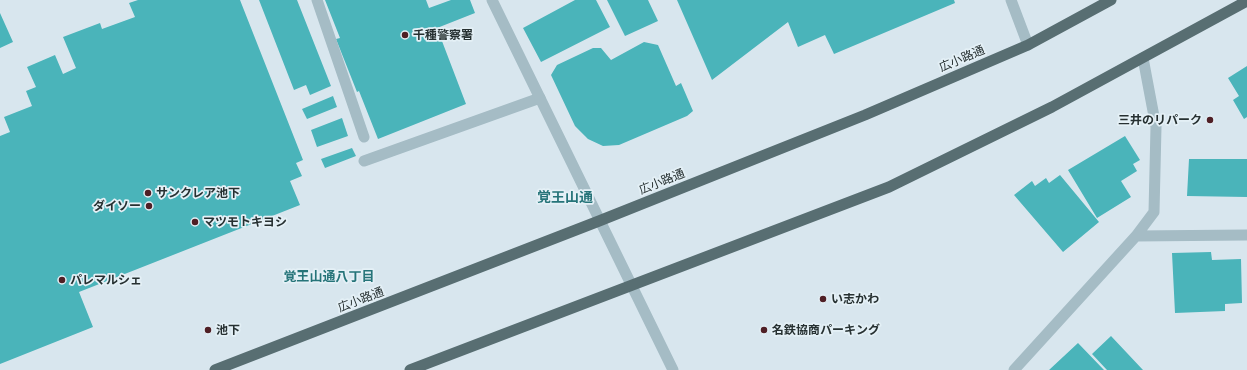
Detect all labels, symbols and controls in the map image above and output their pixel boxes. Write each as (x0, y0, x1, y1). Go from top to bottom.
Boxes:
place label: 千種警察署 (413, 28, 473, 42)
marker: 千種警察署 (400, 30, 410, 40)
street label: 広小路通 (937, 43, 987, 75)
place label: 三井のリパーク (1118, 113, 1202, 127)
marker: 三井のリパーク (1205, 115, 1215, 125)
street label: 広小路通 (637, 166, 687, 198)
place label: サンクレア池下 (156, 186, 240, 200)
marker: サンクレア池下 (143, 188, 153, 198)
district label: 覚王山通 (537, 190, 593, 206)
place label: ダイソー (93, 199, 141, 213)
marker: ダイソー (144, 201, 154, 211)
place label: マツモトキヨシ (203, 215, 287, 229)
marker: マツモトキヨシ (190, 217, 200, 227)
district label: 覚王山通八丁目 (284, 269, 374, 285)
place label: パレマルシェ (70, 273, 142, 287)
marker: パレマルシェ (57, 275, 67, 285)
street label: 広小路通 (336, 285, 386, 315)
place label: い志かわ (831, 292, 879, 306)
marker: い志かわ (818, 294, 828, 304)
place label: 池下 (216, 323, 240, 337)
place label: 名鉄協商パーキング (772, 323, 880, 337)
marker: 池下 (203, 325, 213, 335)
marker: 名鉄協商パーキング (759, 325, 769, 335)

